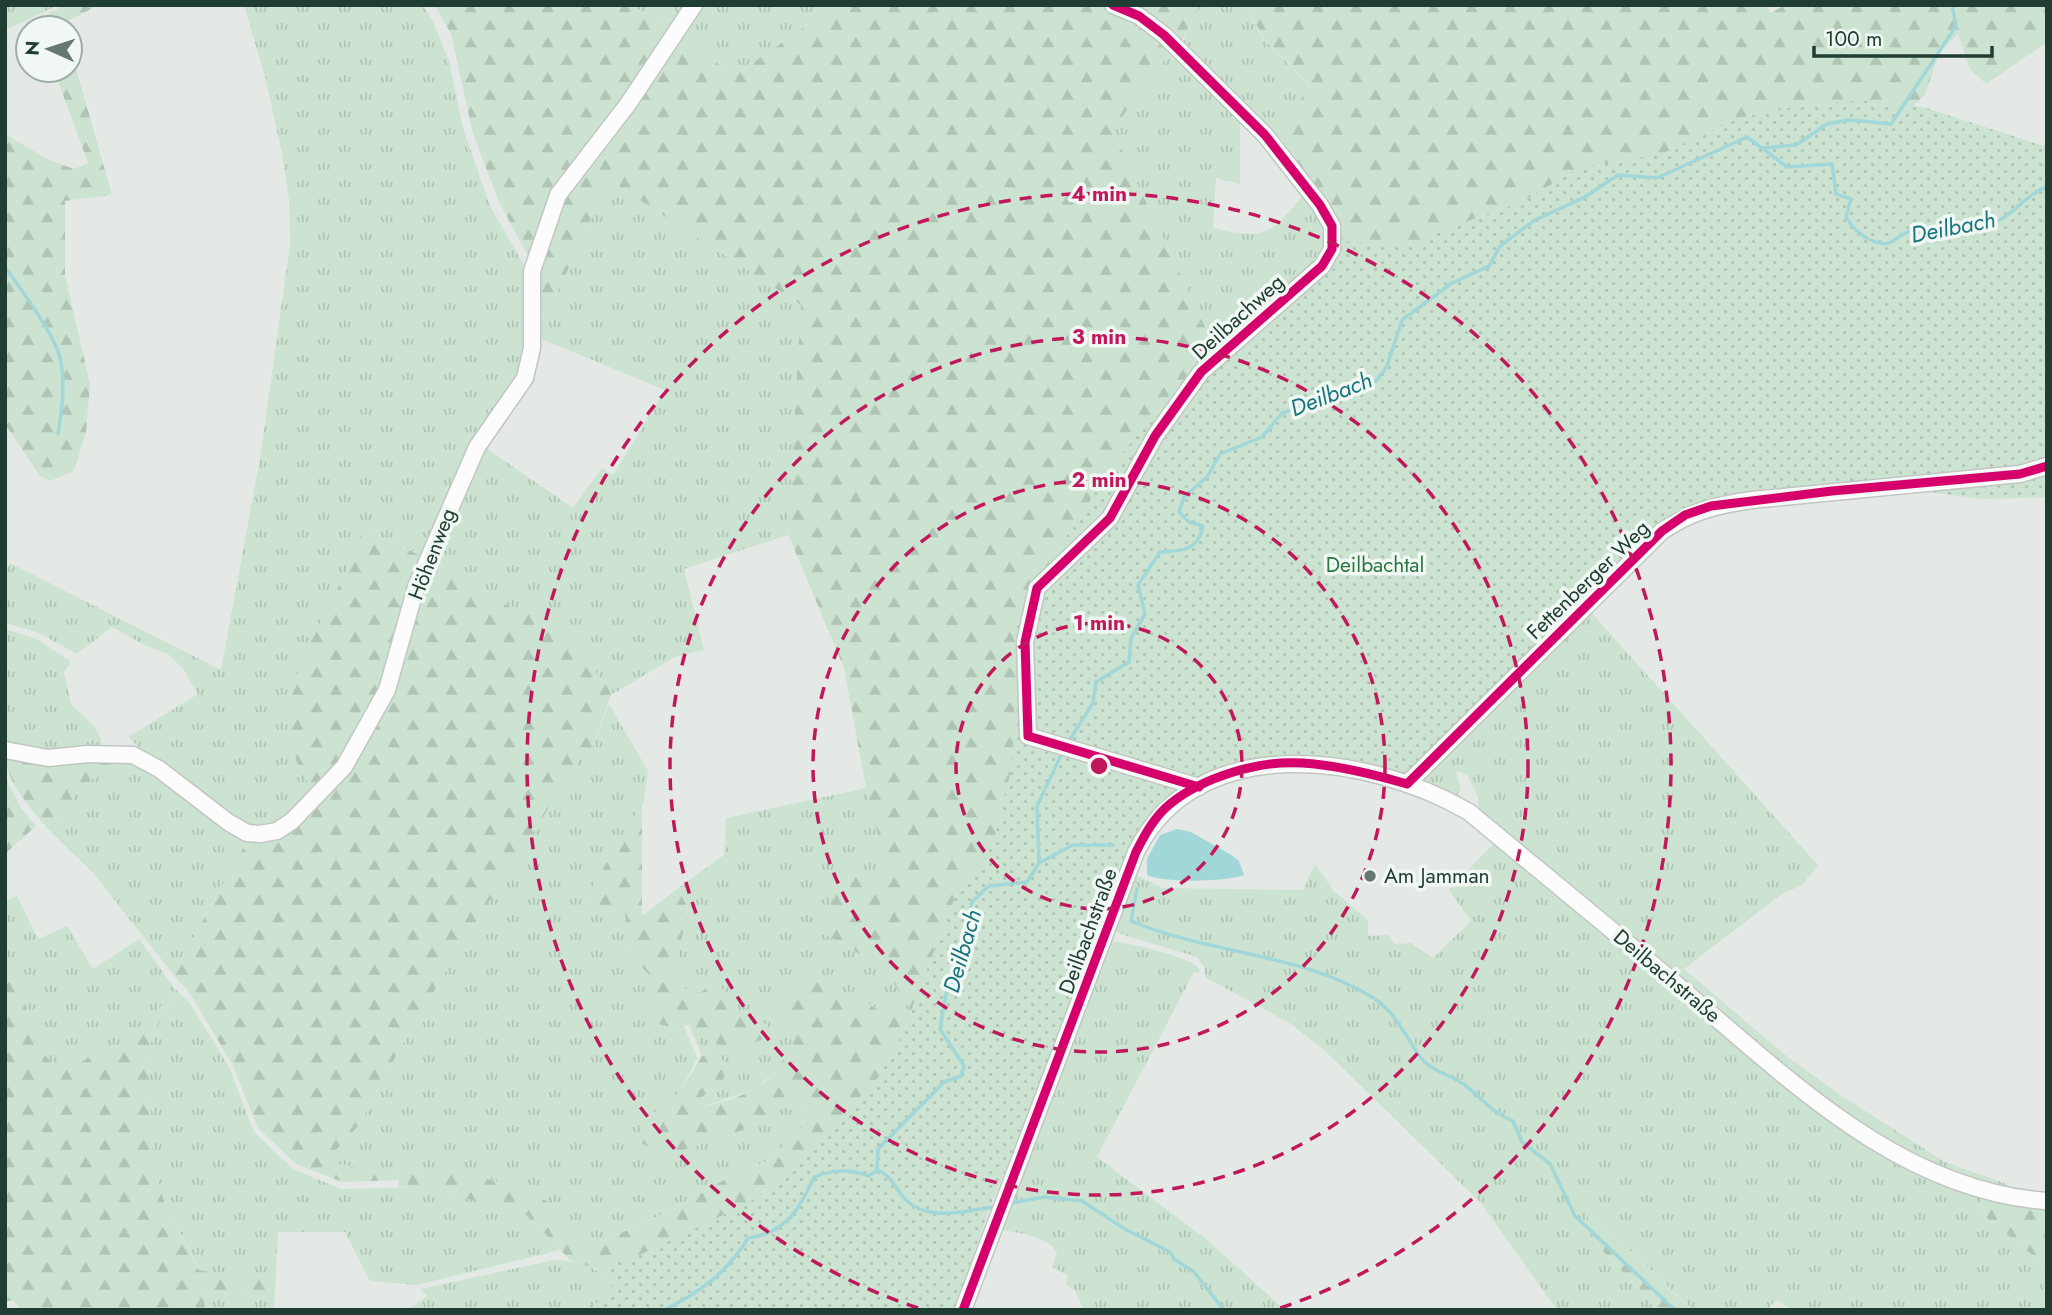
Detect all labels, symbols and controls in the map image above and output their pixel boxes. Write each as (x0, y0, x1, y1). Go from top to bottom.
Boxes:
north arrow (14, 14, 84, 84)
scale bar (1814, 14, 1993, 58)
text: 100 m (1825, 24, 1882, 54)
text: N (19, 40, 46, 56)
text: 4 min (1071, 179, 1127, 209)
water label: Deilbach (1908, 202, 1998, 252)
street label: Deilbachweg (1185, 267, 1291, 367)
text: 3 min (1072, 322, 1126, 352)
water label: Deilbach (1285, 363, 1377, 425)
text: 2 min (1071, 465, 1127, 495)
street label: Höhenweg (401, 504, 463, 604)
street label: Fettenberger Weg (1520, 513, 1656, 647)
park label: Deilbachtal (1326, 550, 1424, 580)
text: 1 min (1073, 608, 1125, 638)
centre of rings (1087, 754, 1111, 778)
place label: Am Jamman (1384, 861, 1490, 891)
street label: Deilbachstraße (1051, 864, 1125, 998)
marker: Am Jamman (1362, 868, 1378, 884)
water label: Deilbach (934, 905, 990, 997)
street label: Deilbachstraße (1607, 922, 1727, 1030)

